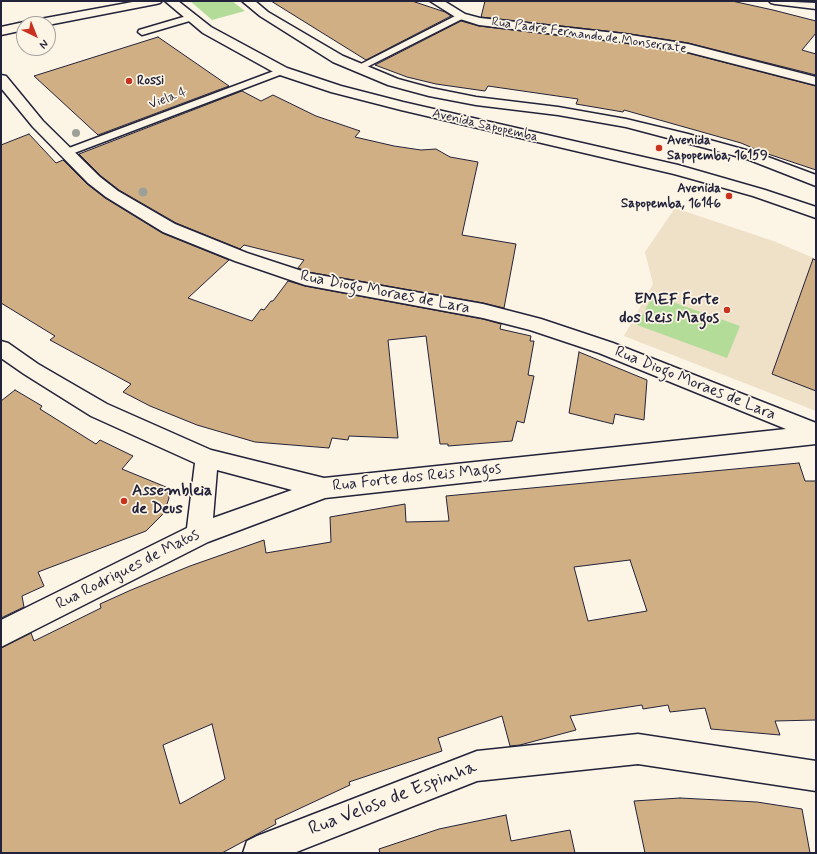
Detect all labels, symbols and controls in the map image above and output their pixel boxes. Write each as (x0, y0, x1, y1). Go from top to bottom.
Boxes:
street label: Rua Padre Fernando de Monserrate (491, 15, 687, 57)
north arrow (16, 16, 56, 56)
text: N (36, 36, 51, 52)
place label: Rossi (137, 73, 164, 89)
marker: Rossi (124, 76, 134, 86)
street label: Viela 4 (147, 85, 189, 113)
street label: Avenida Sapopemba (431, 106, 539, 146)
place label: Avenida Sapopemba, 16159 (667, 133, 768, 164)
marker: Avenida Sapopemba, 16159 (654, 143, 664, 153)
place label: Avenida Sapopemba, 16146 (621, 181, 721, 212)
marker: Avenida Sapopemba, 16146 (724, 191, 734, 201)
street label: Rua Diogo Moraes de Lara (299, 267, 471, 319)
place label: EMEF Forte dos Reis Magos (619, 291, 719, 329)
marker: EMEF Forte dos Reis Magos (722, 305, 732, 315)
street label: Rua Diogo Moraes de Lara (612, 343, 778, 425)
street label: Rua Forte dos Reis Magos (332, 460, 502, 496)
place label: Assembleia de Deus (132, 482, 212, 520)
marker: Assembleia de Deus (119, 496, 129, 506)
street label: Rua Rodrigues de Matos (53, 526, 203, 614)
street label: Rua Veloso de Espinha (306, 756, 480, 842)

